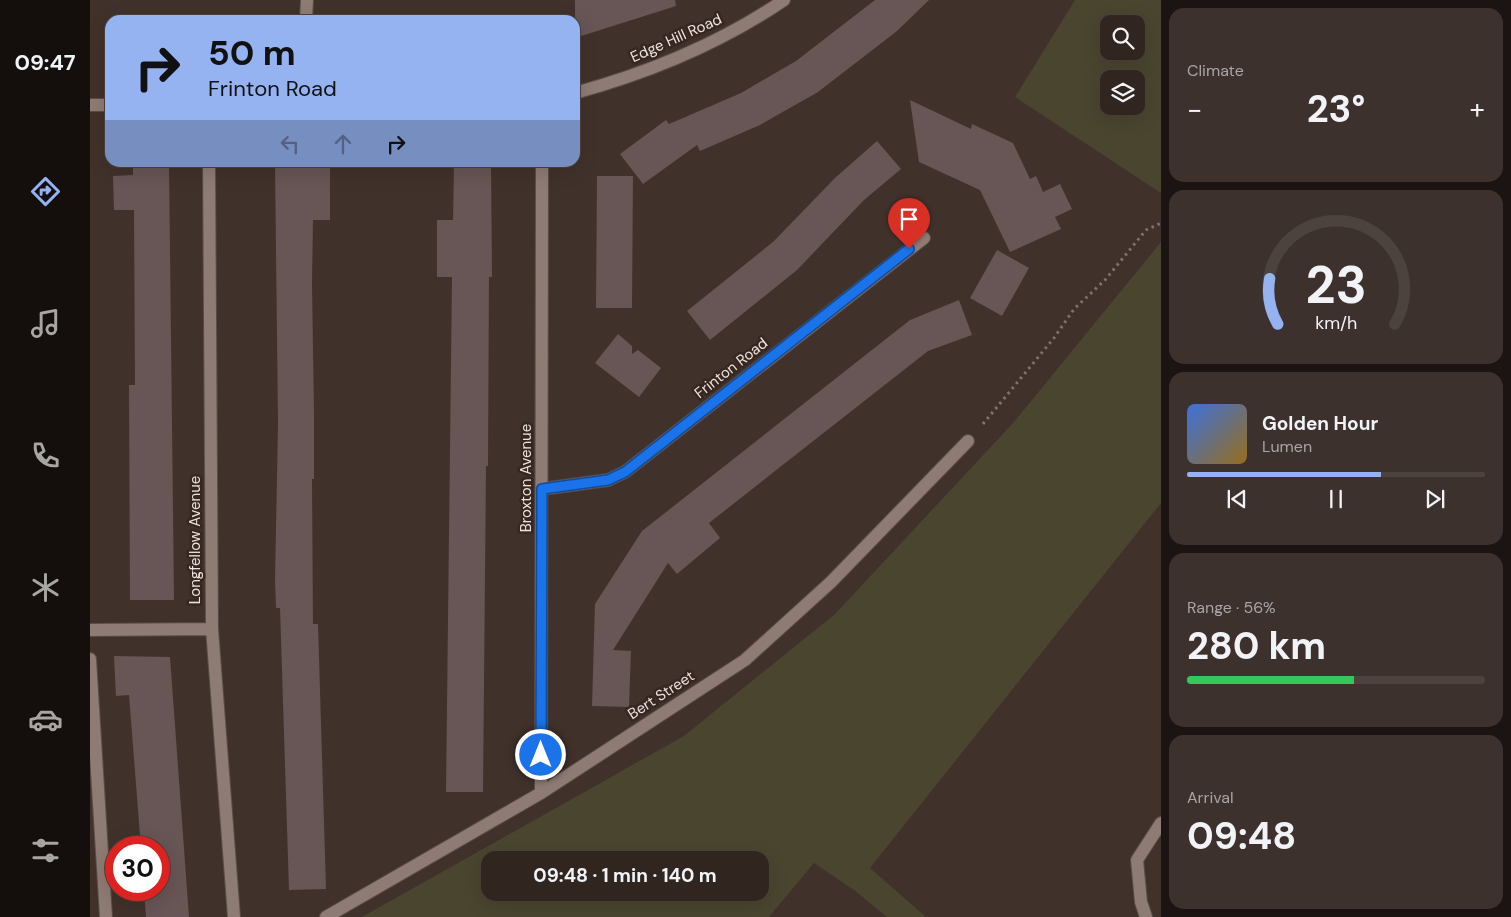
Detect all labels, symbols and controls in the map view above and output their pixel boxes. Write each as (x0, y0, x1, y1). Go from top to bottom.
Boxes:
street label: Edge Hill Road (627, 9, 725, 67)
map controls (1100, 15, 1145, 115)
button: search (1100, 15, 1145, 60)
text: 50 m (208, 30, 296, 76)
icon: right (125, 35, 190, 100)
text: 09:47 (14, 48, 76, 77)
text: Climate (1187, 60, 1244, 81)
button: layers (1100, 70, 1145, 115)
text: Frinton Road (208, 74, 337, 103)
text: 23° (1307, 84, 1365, 134)
text: − (1187, 91, 1202, 128)
text: + (1470, 91, 1485, 128)
icon: left (276, 130, 304, 158)
icon: ahead (329, 130, 357, 158)
icon: right (382, 130, 410, 158)
icon: directions (28, 174, 63, 209)
pin (888, 198, 930, 249)
icon: arrive (895, 205, 923, 233)
text: 23 (1305, 251, 1367, 319)
icon: music (28, 306, 63, 341)
text: km/h (1315, 311, 1357, 335)
street label: Frinton Road (690, 333, 772, 403)
text: Golden Hour (1262, 411, 1378, 436)
street label: Broxton Avenue (516, 424, 536, 532)
text: Lumen (1262, 436, 1312, 457)
icon: phone (28, 438, 63, 473)
street label: Longfellow Avenue (185, 476, 205, 604)
icon: previous (1223, 485, 1251, 513)
icon: pause (1322, 485, 1350, 513)
icon: next (1421, 485, 1449, 513)
icon: climate (28, 570, 63, 605)
text: Range · 56% (1187, 597, 1276, 618)
text: 280 km (1187, 621, 1326, 671)
street label: Bert Street (624, 666, 698, 724)
icon: car (28, 702, 63, 737)
position arrow (514, 728, 566, 780)
text: Arrival (1187, 787, 1234, 808)
text: 09:48 (1187, 811, 1296, 861)
icon: filters (28, 833, 63, 868)
speed limit sign: 30 (105, 836, 170, 901)
text: 09:48 · 1 min · 140 m (533, 863, 717, 888)

